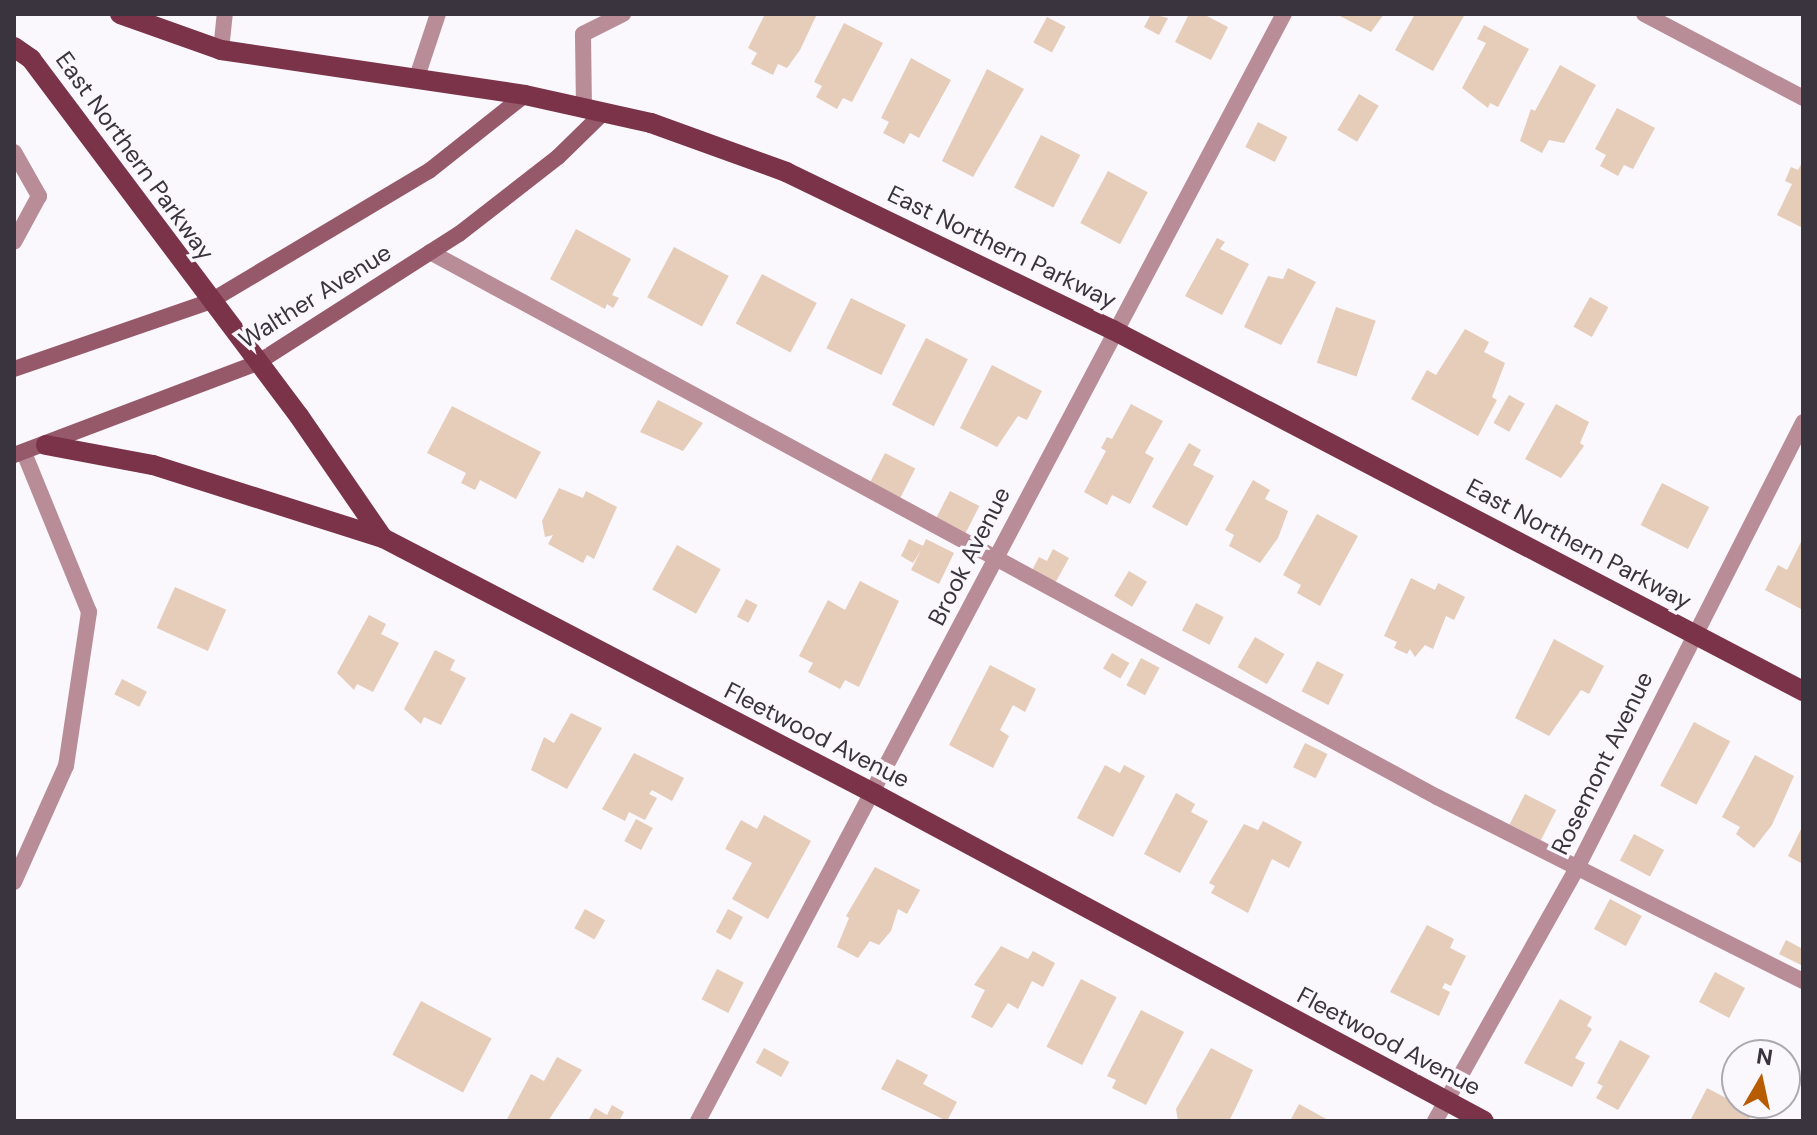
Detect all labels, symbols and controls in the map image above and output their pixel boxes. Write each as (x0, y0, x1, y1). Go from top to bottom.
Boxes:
street label: East Northern Parkway (50, 46, 220, 266)
street label: East Northern Parkway (883, 179, 1121, 315)
street label: Walther Avenue (234, 238, 396, 354)
street label: East Northern Parkway (1462, 472, 1696, 616)
street label: Brook Avenue (922, 482, 1016, 630)
street label: Rosemont Avenue (1545, 667, 1659, 859)
street label: Fleetwood Avenue (720, 676, 914, 794)
street label: Fleetwood Avenue (1292, 980, 1486, 1102)
north arrow (1721, 1039, 1801, 1119)
text: N (1754, 1041, 1775, 1072)

